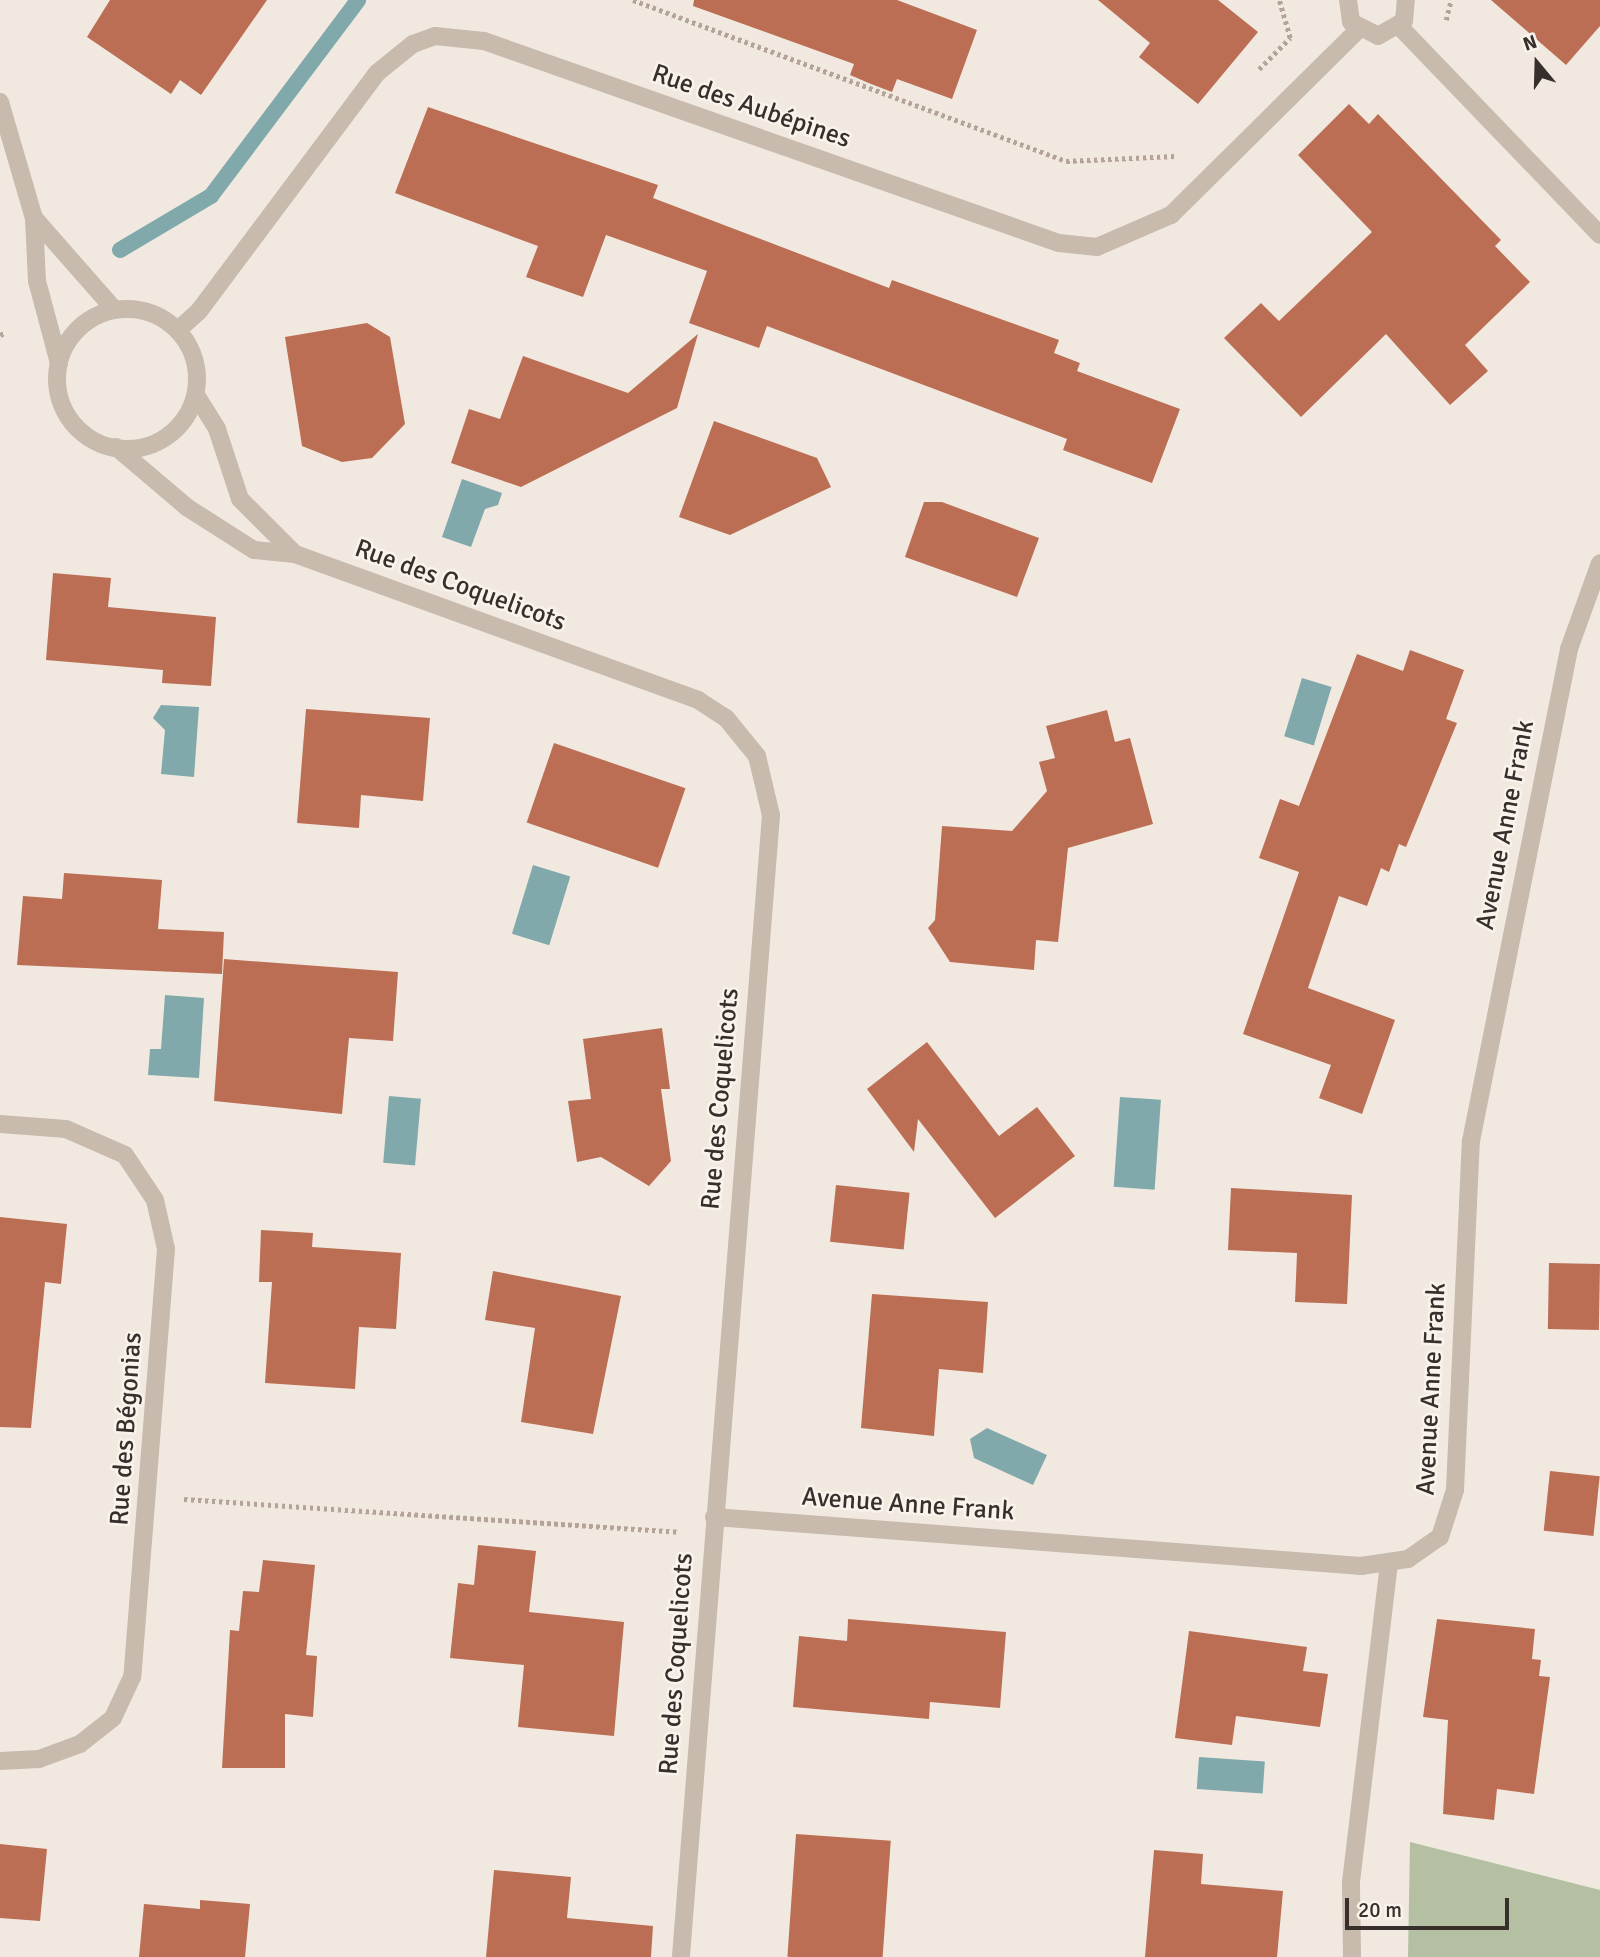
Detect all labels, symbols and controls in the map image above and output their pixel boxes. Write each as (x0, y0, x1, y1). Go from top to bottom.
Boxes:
north arrow (1502, 28, 1572, 98)
text: N (1520, 30, 1540, 57)
street label: Rue des Aubépines (648, 58, 854, 156)
street label: Rue des Coquelicots (350, 533, 570, 639)
street label: Avenue Anne Frank (1470, 718, 1542, 932)
street label: Rue des Coquelicots (696, 987, 746, 1211)
street label: Avenue Anne Frank (1411, 1282, 1453, 1496)
street label: Rue des Bégonias (105, 1331, 149, 1527)
street label: Avenue Anne Frank (801, 1482, 1015, 1528)
street label: Rue des Coquelicots (654, 1552, 700, 1776)
scale bar (1348, 1884, 1512, 1928)
text: 20 m (1358, 1897, 1402, 1923)

